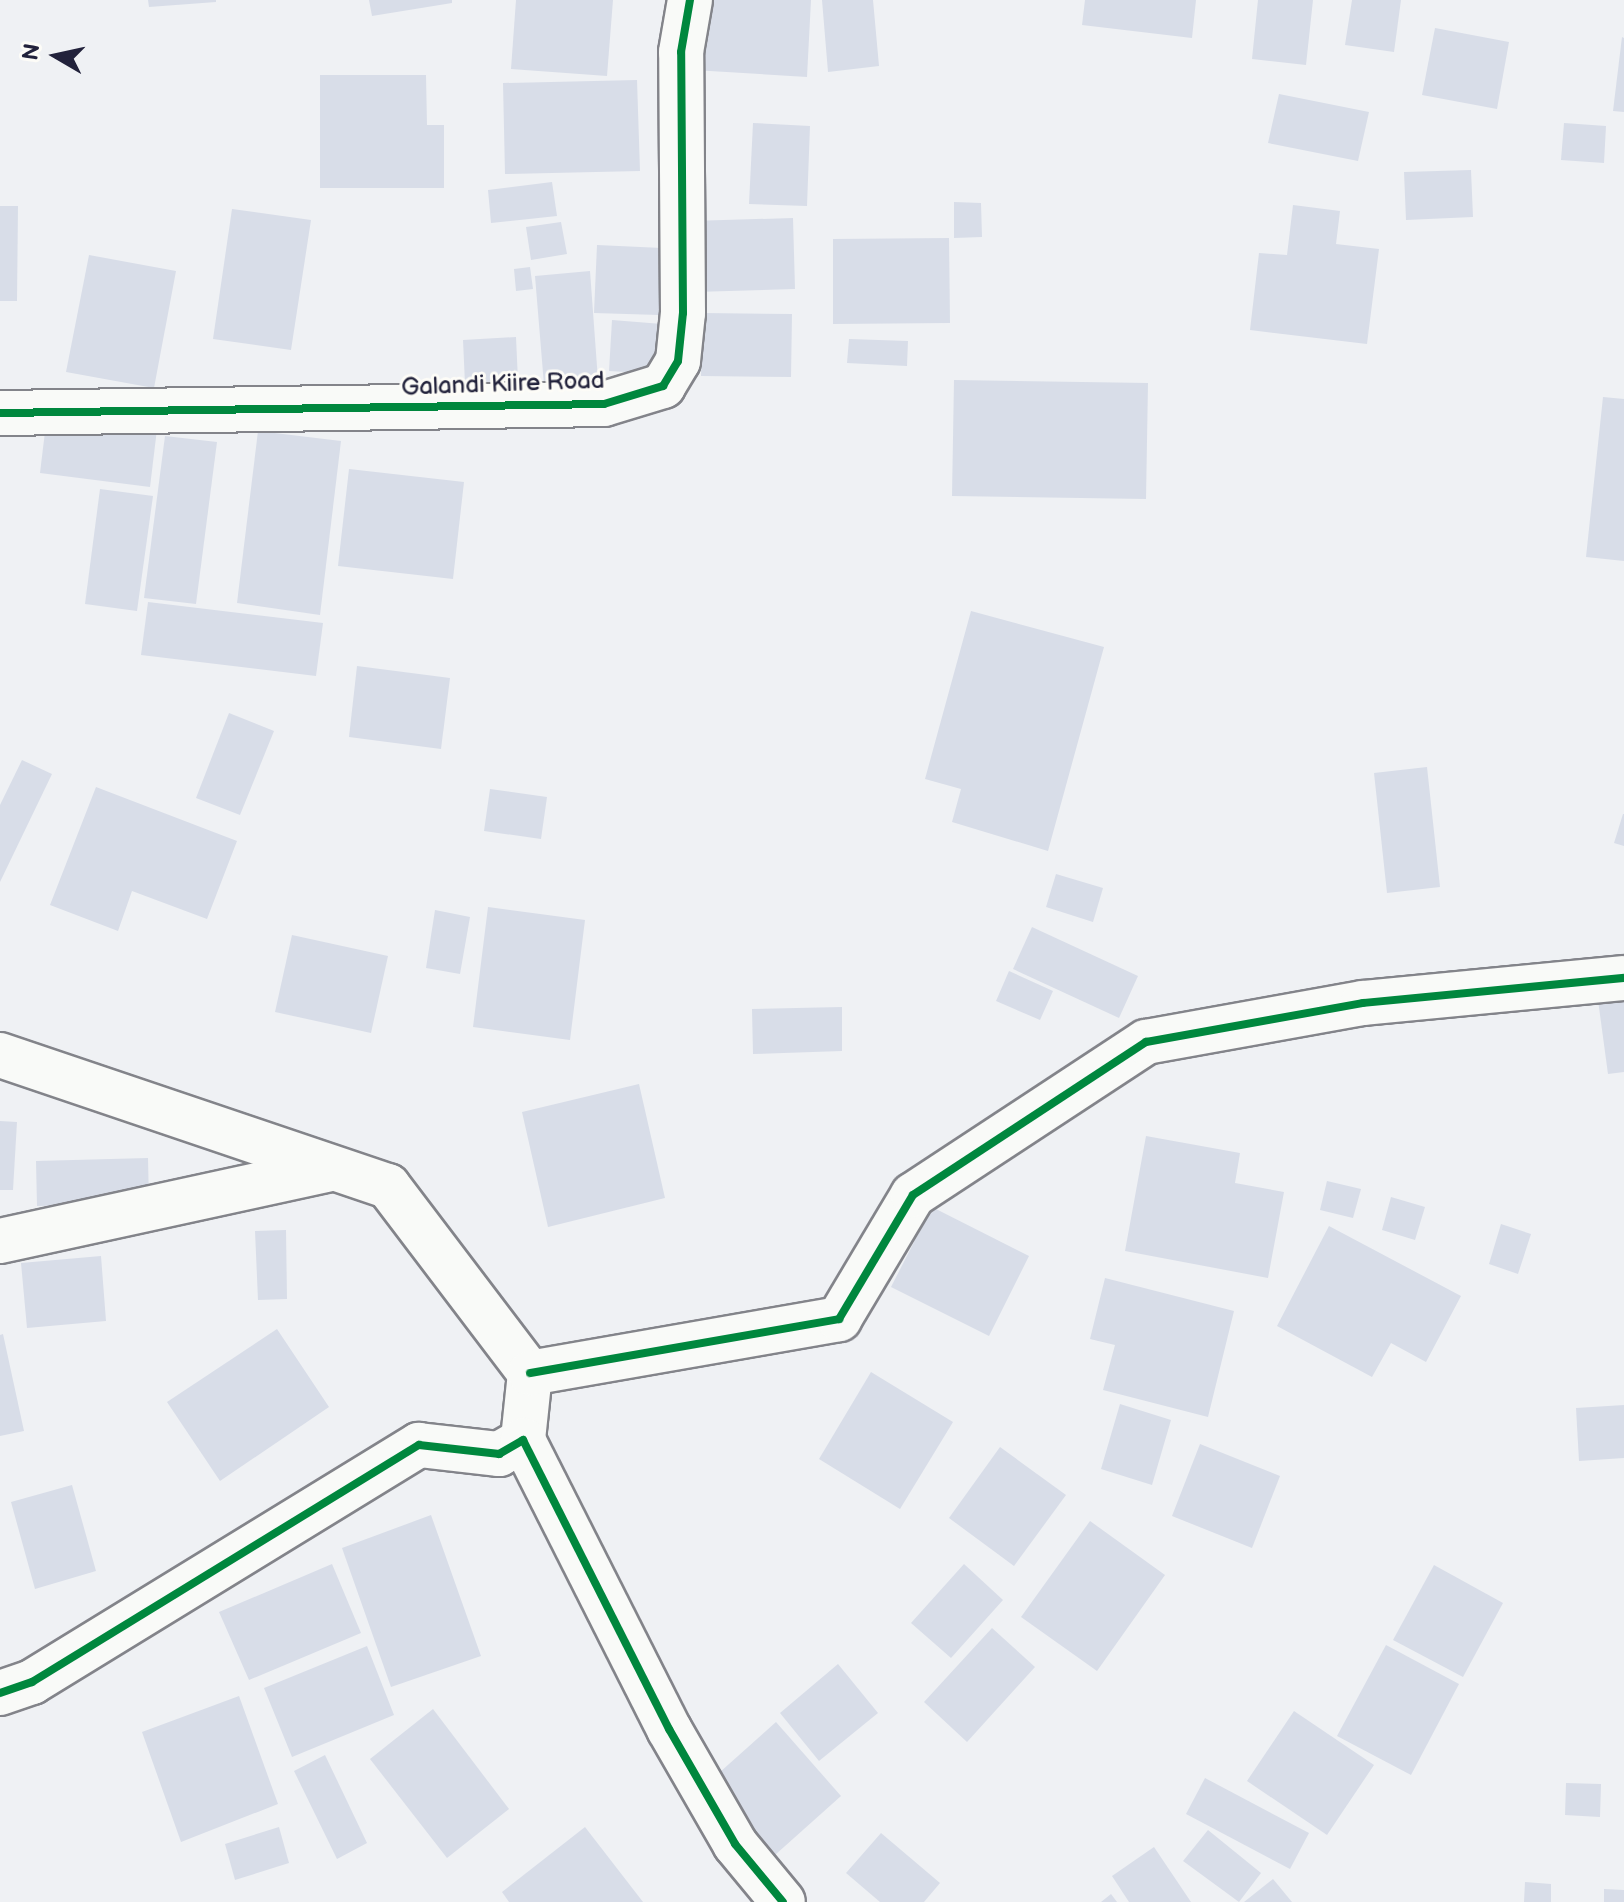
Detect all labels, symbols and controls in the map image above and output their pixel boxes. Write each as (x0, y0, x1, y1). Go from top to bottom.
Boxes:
north arrow (16, 16, 96, 96)
text: N (17, 42, 46, 62)
street label: Galandi Kiire Road (401, 366, 605, 402)

